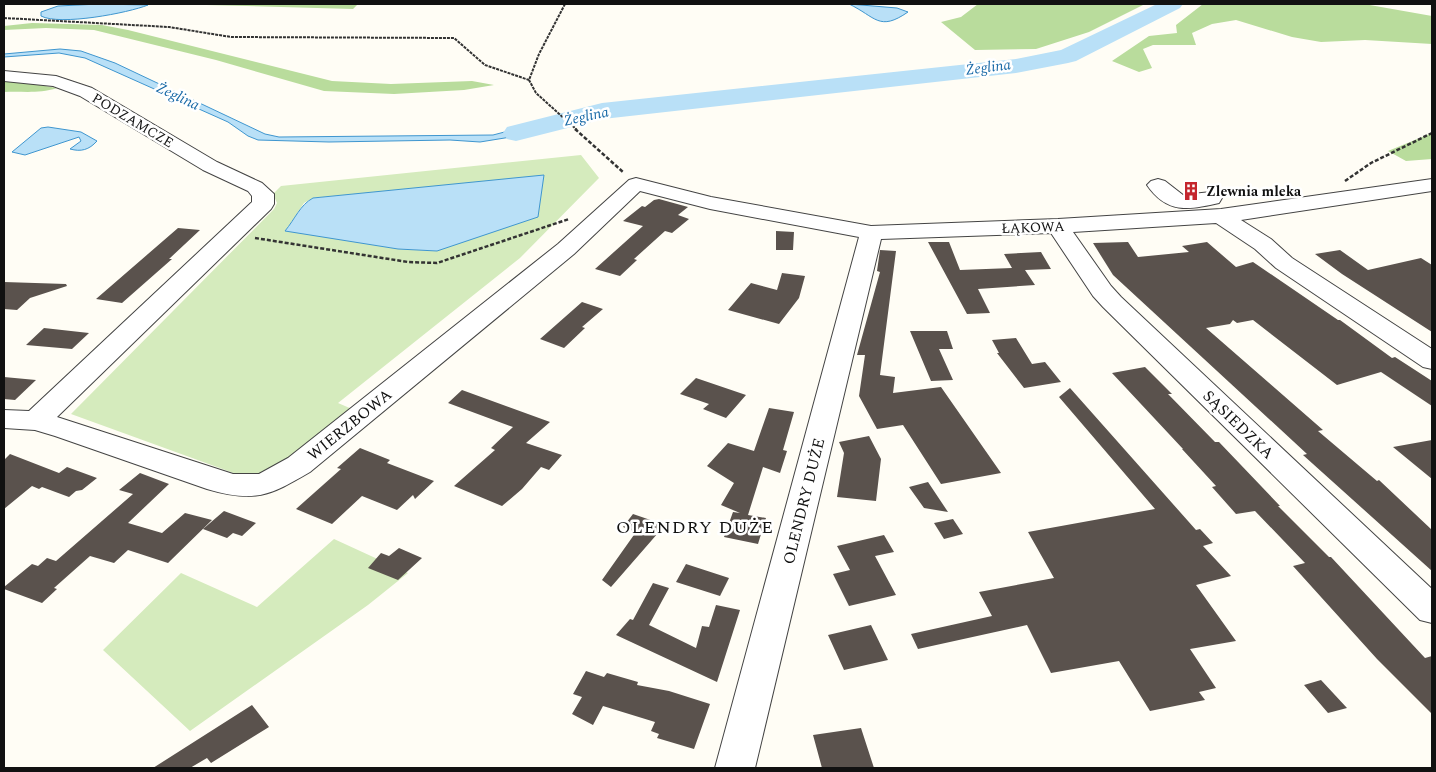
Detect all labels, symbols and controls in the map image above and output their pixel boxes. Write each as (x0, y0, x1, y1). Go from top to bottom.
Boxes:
water label: Żeglina (964, 53, 1013, 82)
water label: Żeglina (152, 76, 204, 117)
street label: PODZAMCZE (88, 88, 178, 153)
water label: Żeglina (561, 100, 611, 132)
building icon: Zlewnia mleka (1180, 180, 1202, 202)
place label: Zlewnia mleka (1206, 181, 1302, 202)
street label: ŁĄKOWA (1001, 216, 1065, 239)
street label: WIERZBOWA (302, 383, 397, 467)
street label: SĄSIEDZKA (1197, 384, 1279, 465)
street label: OLENDRY DUŻE (777, 435, 831, 567)
district label: OLENDRY DUŻE (616, 514, 774, 541)

